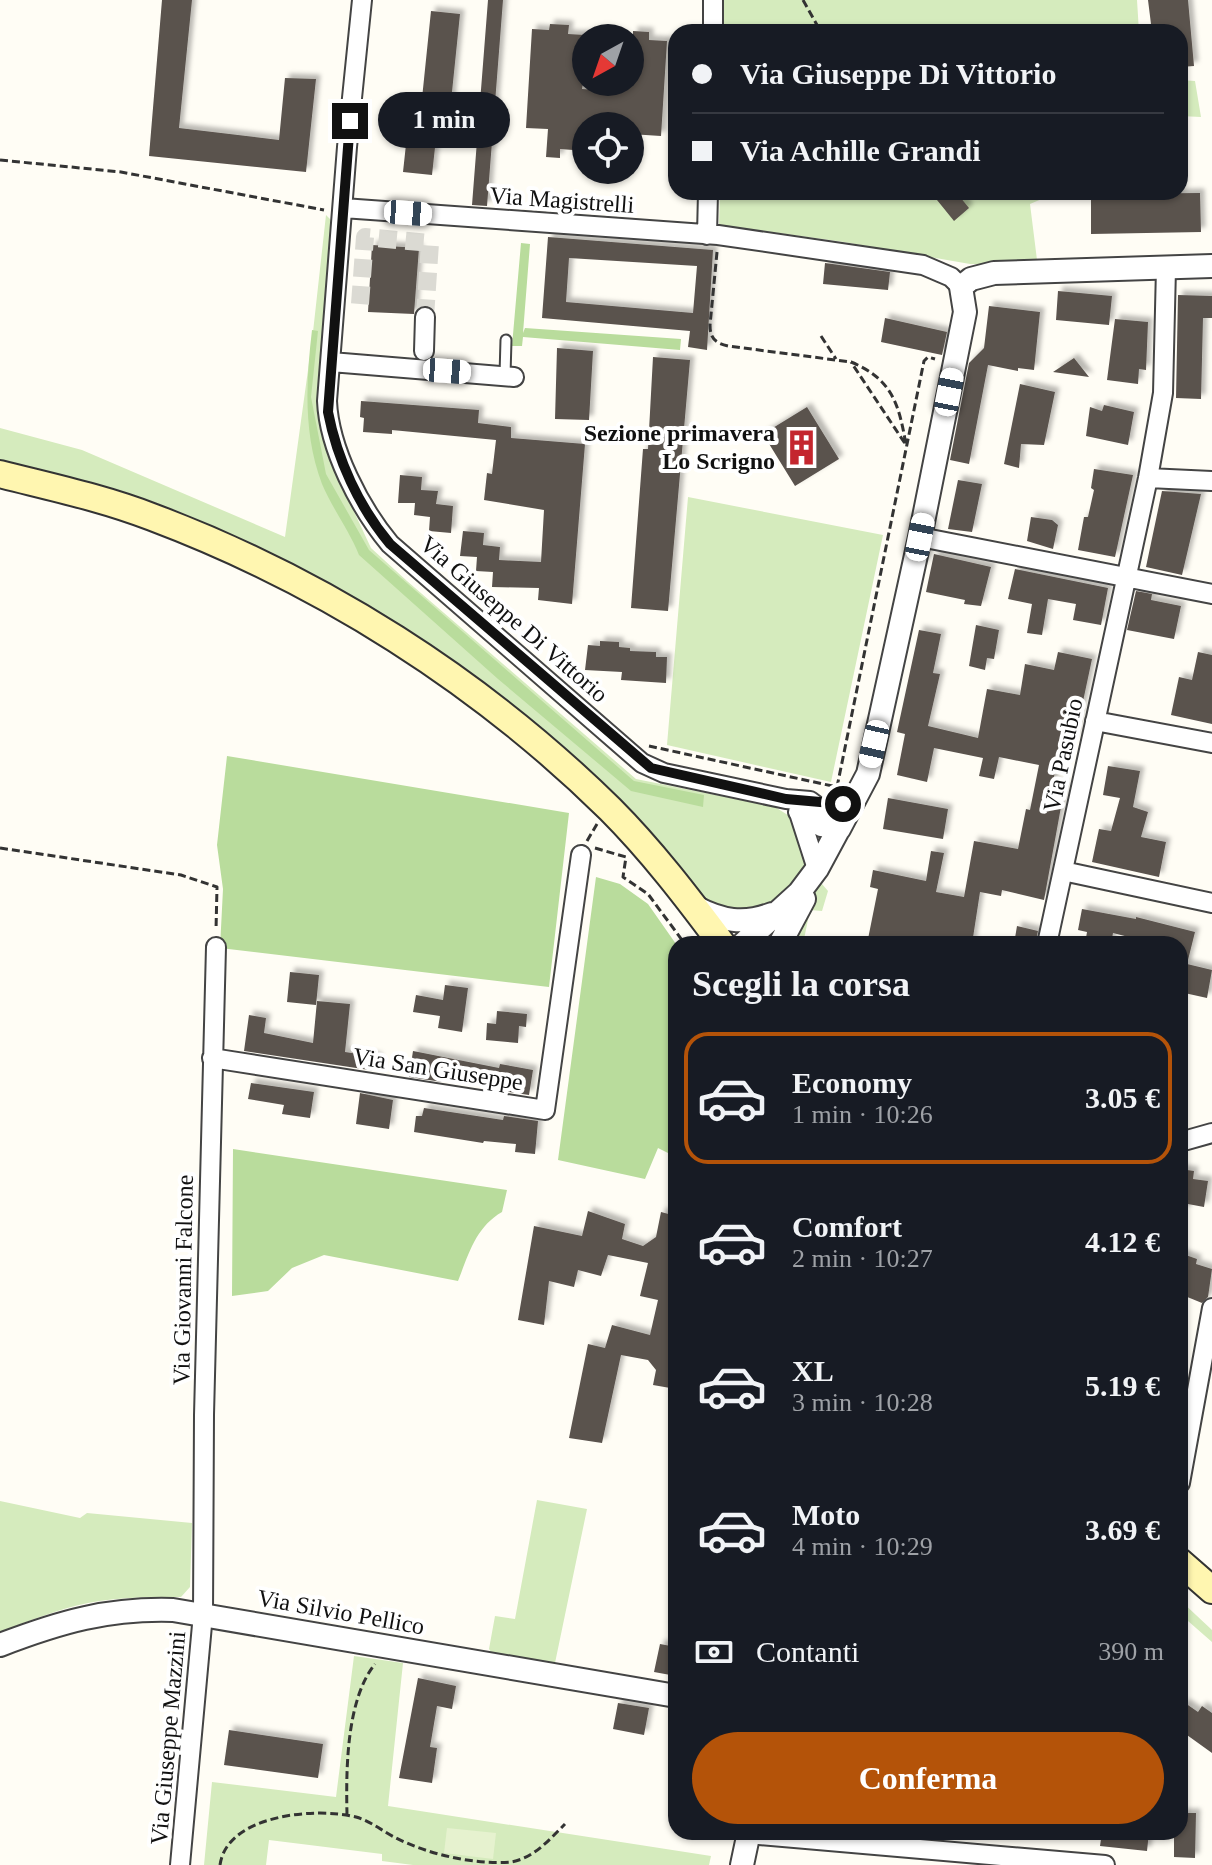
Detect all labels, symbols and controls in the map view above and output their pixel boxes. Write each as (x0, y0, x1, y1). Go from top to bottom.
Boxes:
north arrow (572, 24, 644, 96)
map controls (572, 24, 644, 184)
text: Via Giuseppe Di Vittorio (740, 57, 1056, 90)
callout: 1 min (378, 93, 510, 149)
route end (332, 103, 368, 139)
text: 1 min (413, 105, 475, 134)
button: locate (572, 112, 644, 184)
text: Via Achille Grandi (740, 134, 981, 167)
street label: Via Magistrelli (489, 182, 635, 218)
car (383, 199, 433, 227)
car (422, 357, 472, 385)
car (933, 366, 965, 418)
place label: Sezione primavera Lo Scrigno (584, 420, 775, 474)
building icon: Sezione primavera Lo Scrigno (782, 428, 820, 466)
car (904, 511, 936, 563)
street label: Via Giuseppe Di Vittorio (415, 530, 613, 708)
street label: Via Pasubio (1038, 696, 1088, 814)
car (857, 718, 891, 770)
route start (825, 786, 861, 822)
text: Scegli la corsa (692, 964, 910, 1004)
street label: Via San Giuseppe (351, 1043, 525, 1095)
icon: car (696, 1062, 768, 1134)
text: Economy (792, 1066, 912, 1099)
text: 3.05 € (1085, 1081, 1160, 1114)
text: 1 min · 10:26 (792, 1100, 933, 1129)
street label: Via Giovanni Falcone (168, 1175, 198, 1385)
icon: car (696, 1206, 768, 1278)
text: Comfort (792, 1210, 902, 1243)
text: 4.12 € (1085, 1225, 1160, 1258)
text: 2 min · 10:27 (792, 1244, 933, 1273)
icon: car (696, 1350, 768, 1422)
text: XL (792, 1354, 834, 1387)
text: 5.19 € (1085, 1369, 1160, 1402)
text: 3 min · 10:28 (792, 1388, 933, 1417)
icon: car (696, 1494, 768, 1566)
text: Moto (792, 1498, 860, 1531)
text: 3.69 € (1085, 1513, 1160, 1546)
text: 4 min · 10:29 (792, 1532, 933, 1561)
street label: Via Silvio Pellico (255, 1585, 427, 1639)
street label: Via Giuseppe Mazzini (146, 1630, 190, 1846)
icon: cash (692, 1630, 736, 1674)
text: Contanti (756, 1635, 859, 1668)
text: 390 m (1098, 1637, 1164, 1666)
button: Conferma (692, 1732, 1164, 1824)

